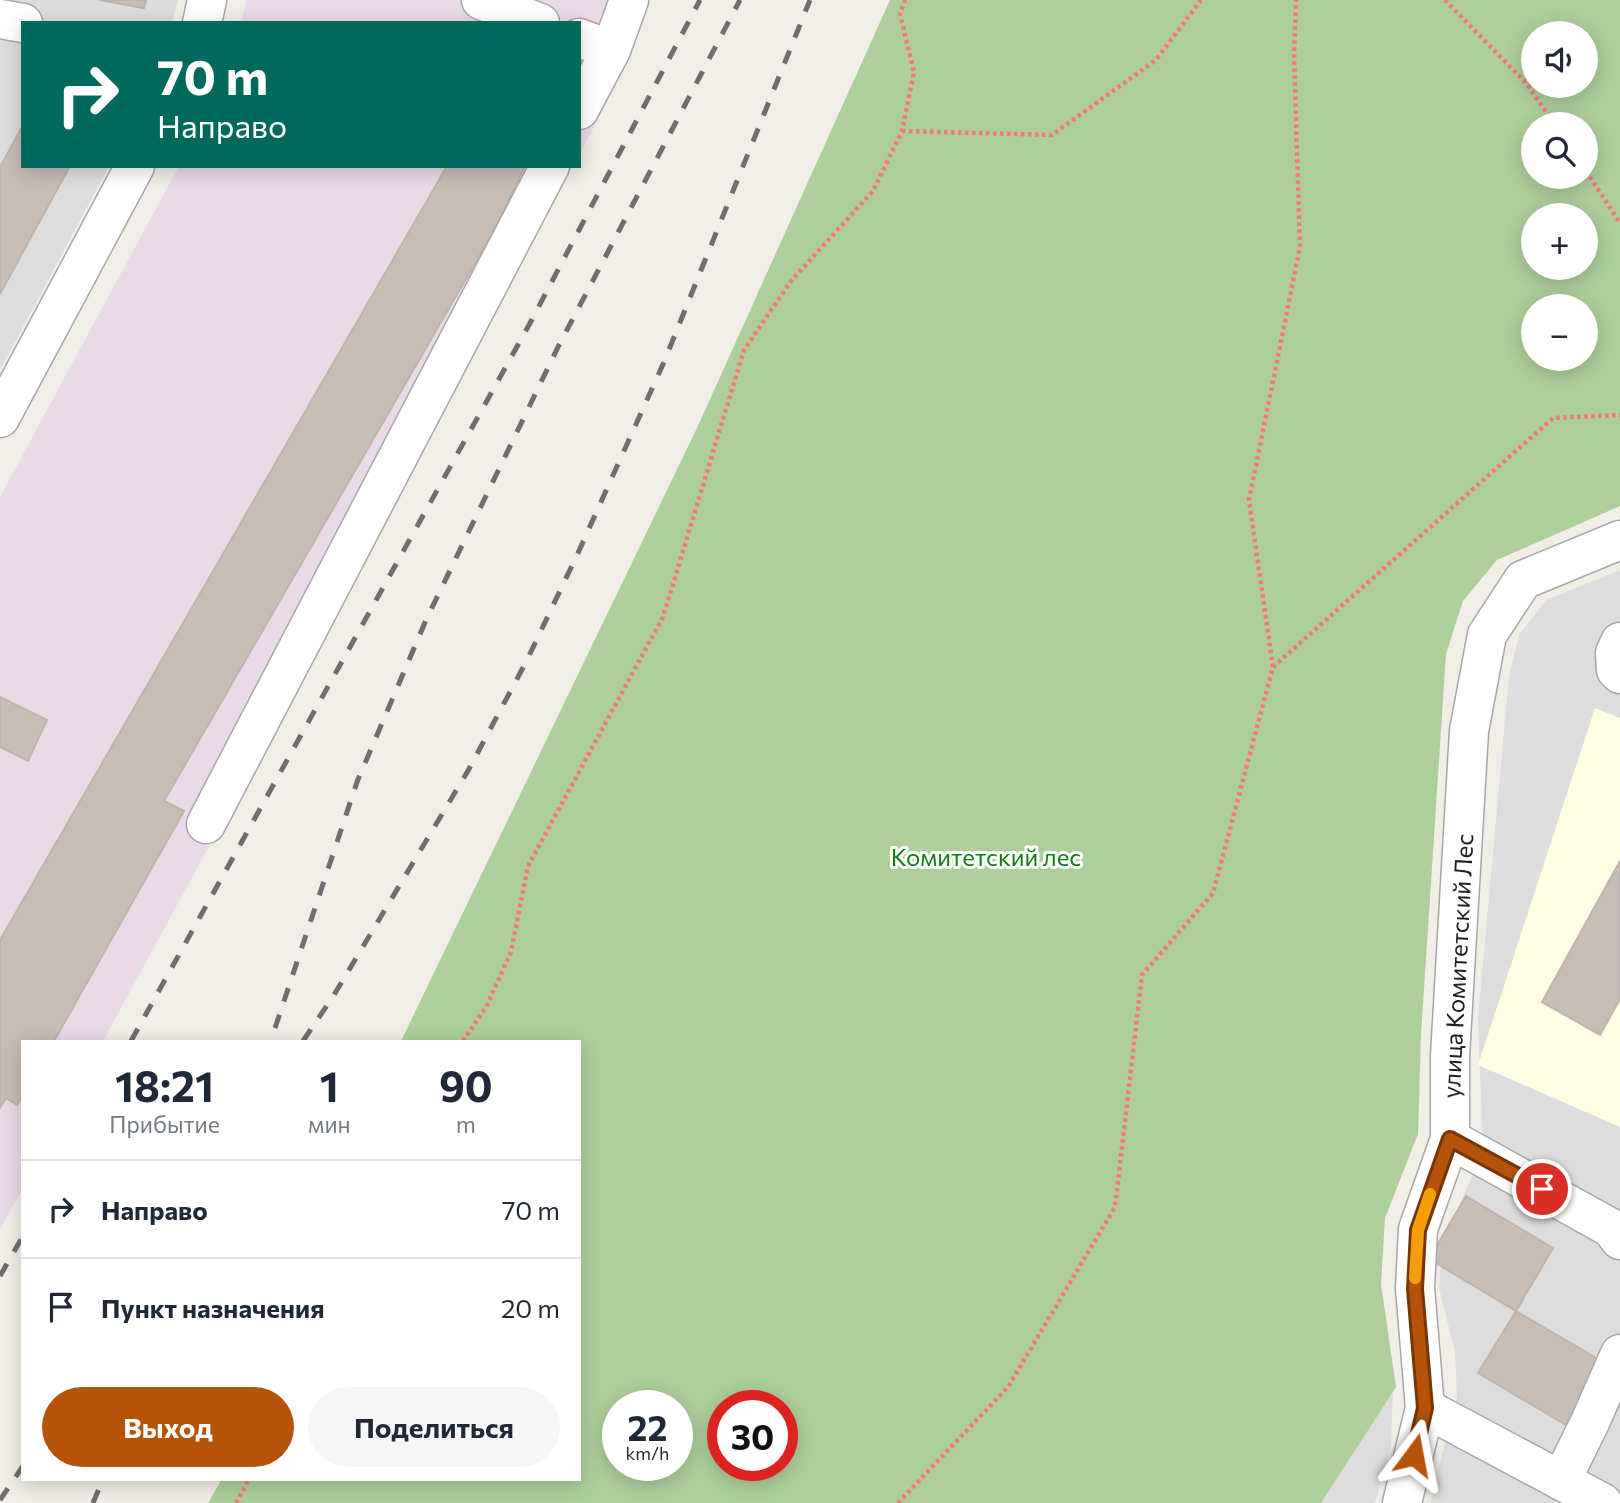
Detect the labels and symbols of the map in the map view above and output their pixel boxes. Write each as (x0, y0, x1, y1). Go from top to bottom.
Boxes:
street label: улица Комитетский Лес (1436, 833, 1478, 1099)
park label: Комитетский лес (891, 842, 1081, 871)
pin (1512, 1159, 1572, 1219)
speed limit sign: 30 (707, 1390, 798, 1481)
position arrow (1377, 1418, 1451, 1492)

